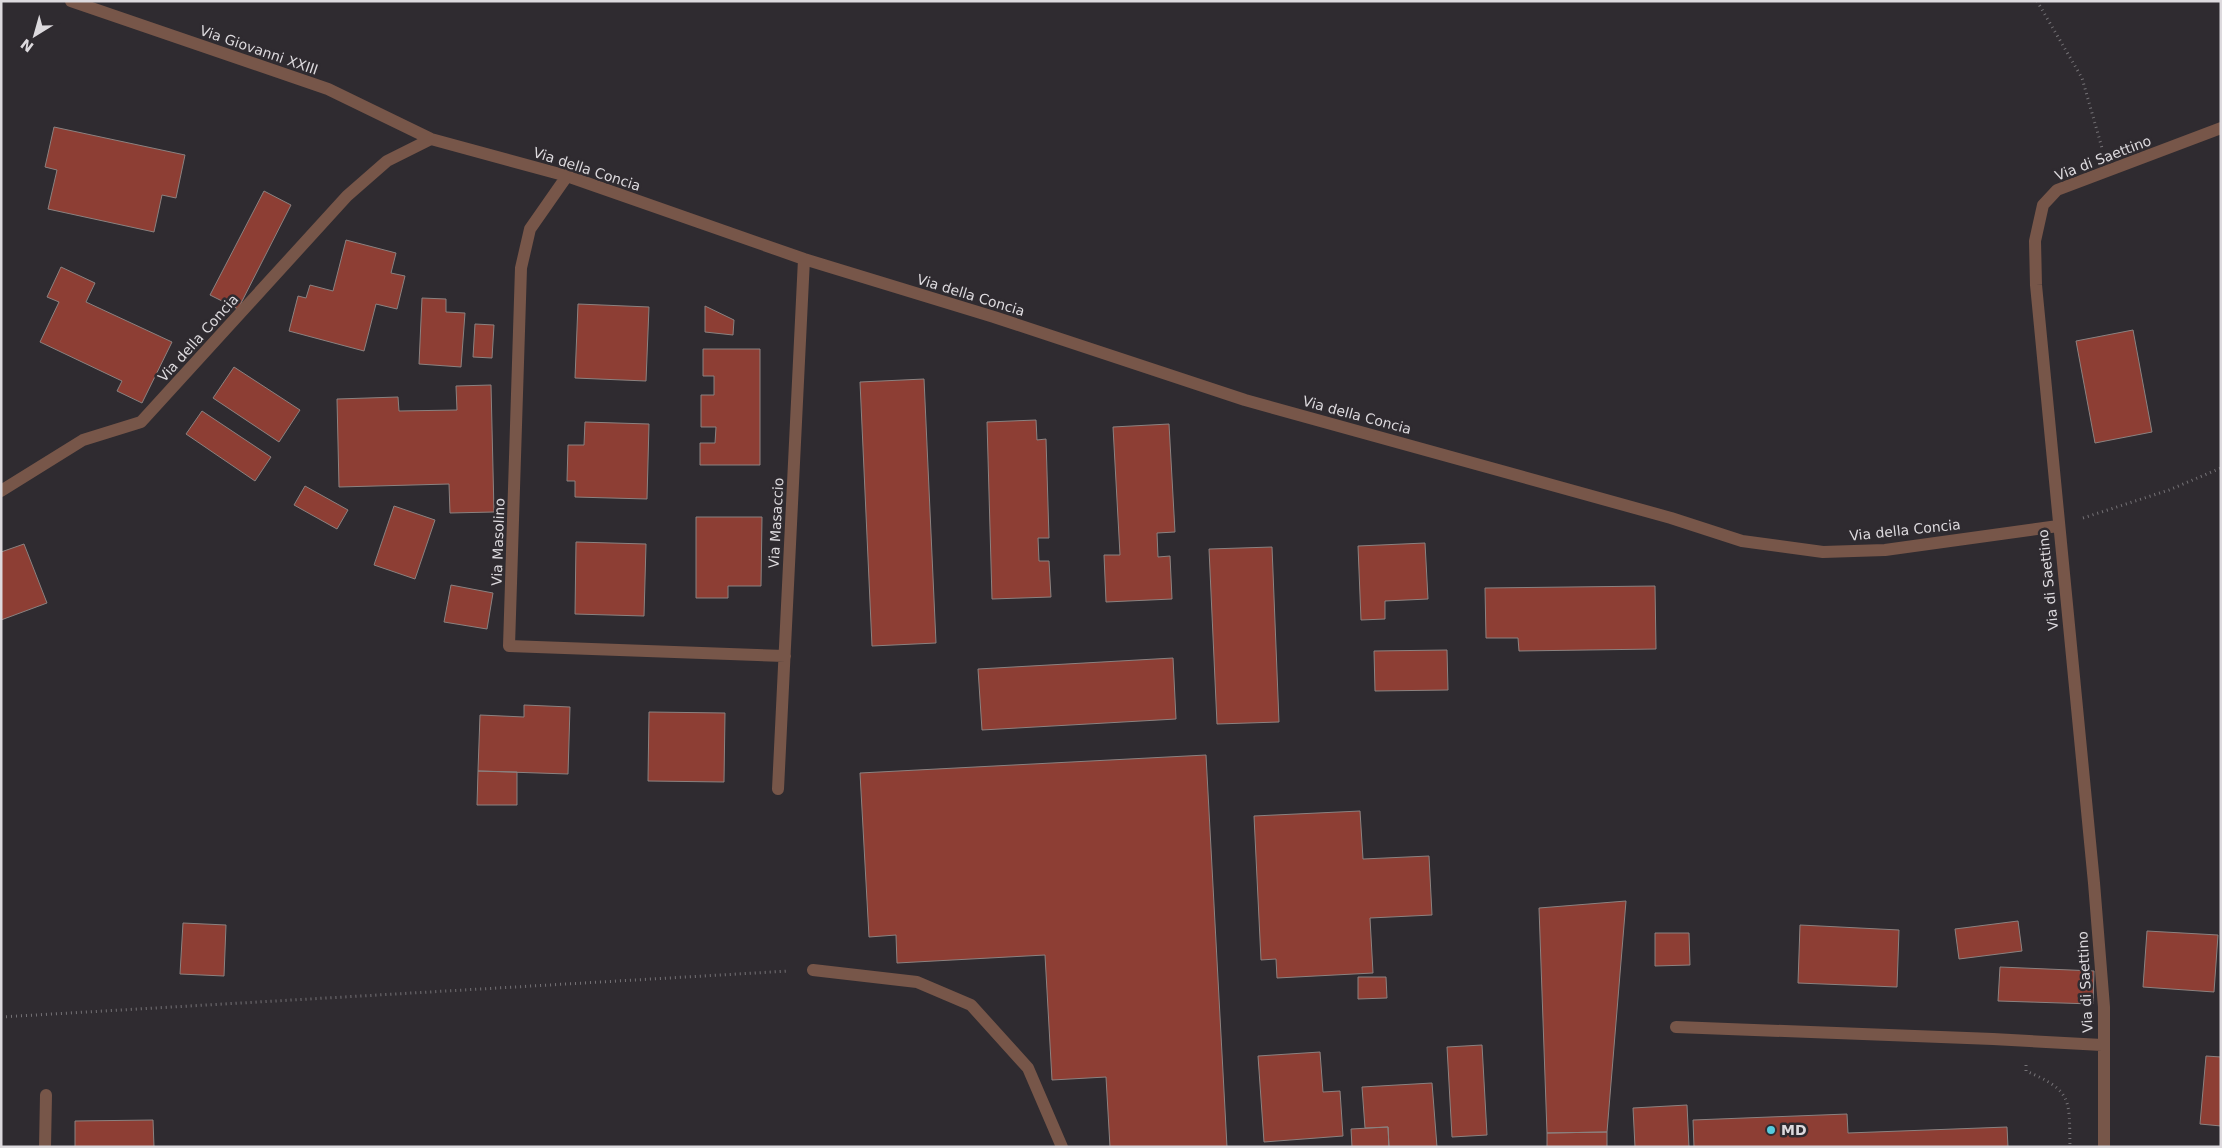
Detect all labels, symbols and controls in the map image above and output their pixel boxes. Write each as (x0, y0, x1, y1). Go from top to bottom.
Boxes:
north arrow (10, 10, 60, 60)
street label: Via Giovanni XXIII (198, 22, 320, 78)
text: N (18, 35, 37, 55)
street label: Via di Saettino (2053, 132, 2153, 184)
street label: Via della Concia (531, 144, 643, 194)
street label: Via della Concia (915, 271, 1027, 319)
street label: Via della Concia (155, 291, 241, 385)
street label: Via della Concia (1301, 393, 1413, 437)
street label: Via Masaccio (766, 477, 786, 569)
street label: Via Masolino (488, 498, 508, 586)
street label: Via della Concia (1849, 516, 1961, 544)
street label: Via di Saettino (2035, 529, 2061, 631)
street label: Via di Saettino (2074, 931, 2096, 1033)
place label: MD (1781, 1122, 1807, 1138)
marker: MD (1765, 1124, 1777, 1136)

